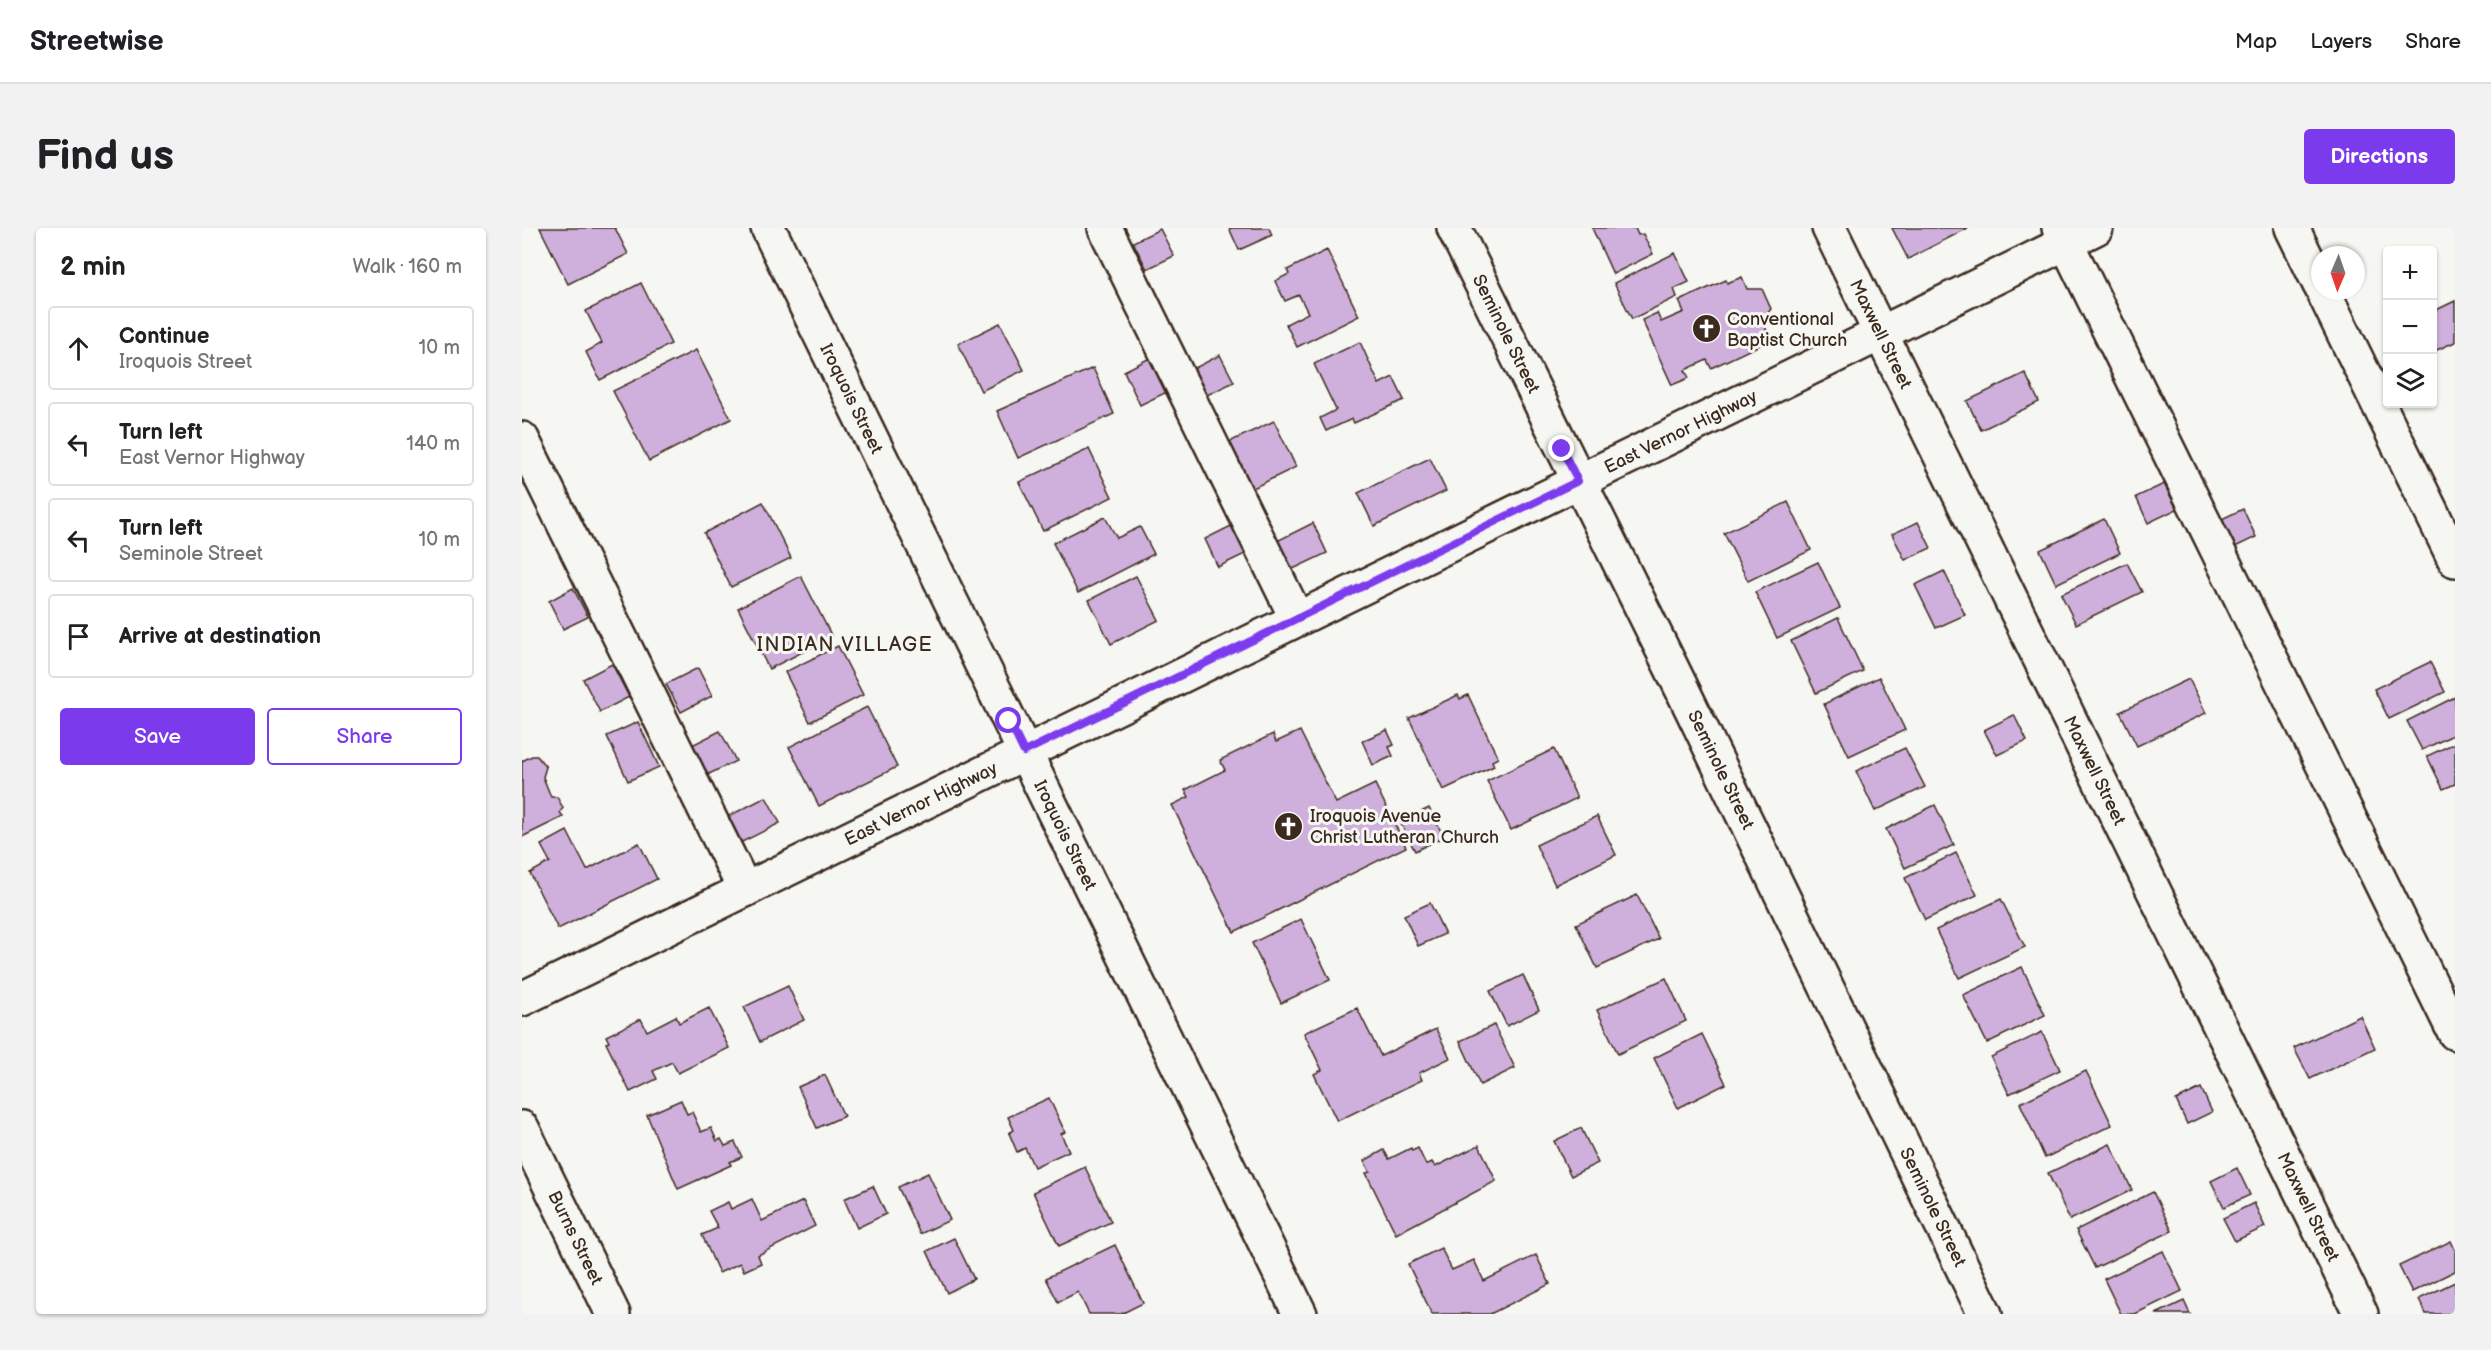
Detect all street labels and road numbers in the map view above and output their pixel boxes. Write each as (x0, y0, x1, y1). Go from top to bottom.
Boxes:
street label: Seminole Street (1468, 271, 1545, 397)
street label: Maxwell Street (1845, 276, 1917, 392)
street label: Iroquois Street (816, 340, 888, 457)
street label: East Vernor Highway (1601, 385, 1761, 478)
street label: Seminole Street (1683, 707, 1759, 833)
street label: Maxwell Street (2059, 712, 2130, 829)
street label: East Vernor Highway (841, 757, 1001, 850)
street label: Iroquois Street (1030, 777, 1101, 894)
street label: Seminole Street (1895, 1144, 1971, 1270)
street label: Maxwell Street (2273, 1149, 2344, 1265)
street label: Burns Street (544, 1187, 608, 1288)

